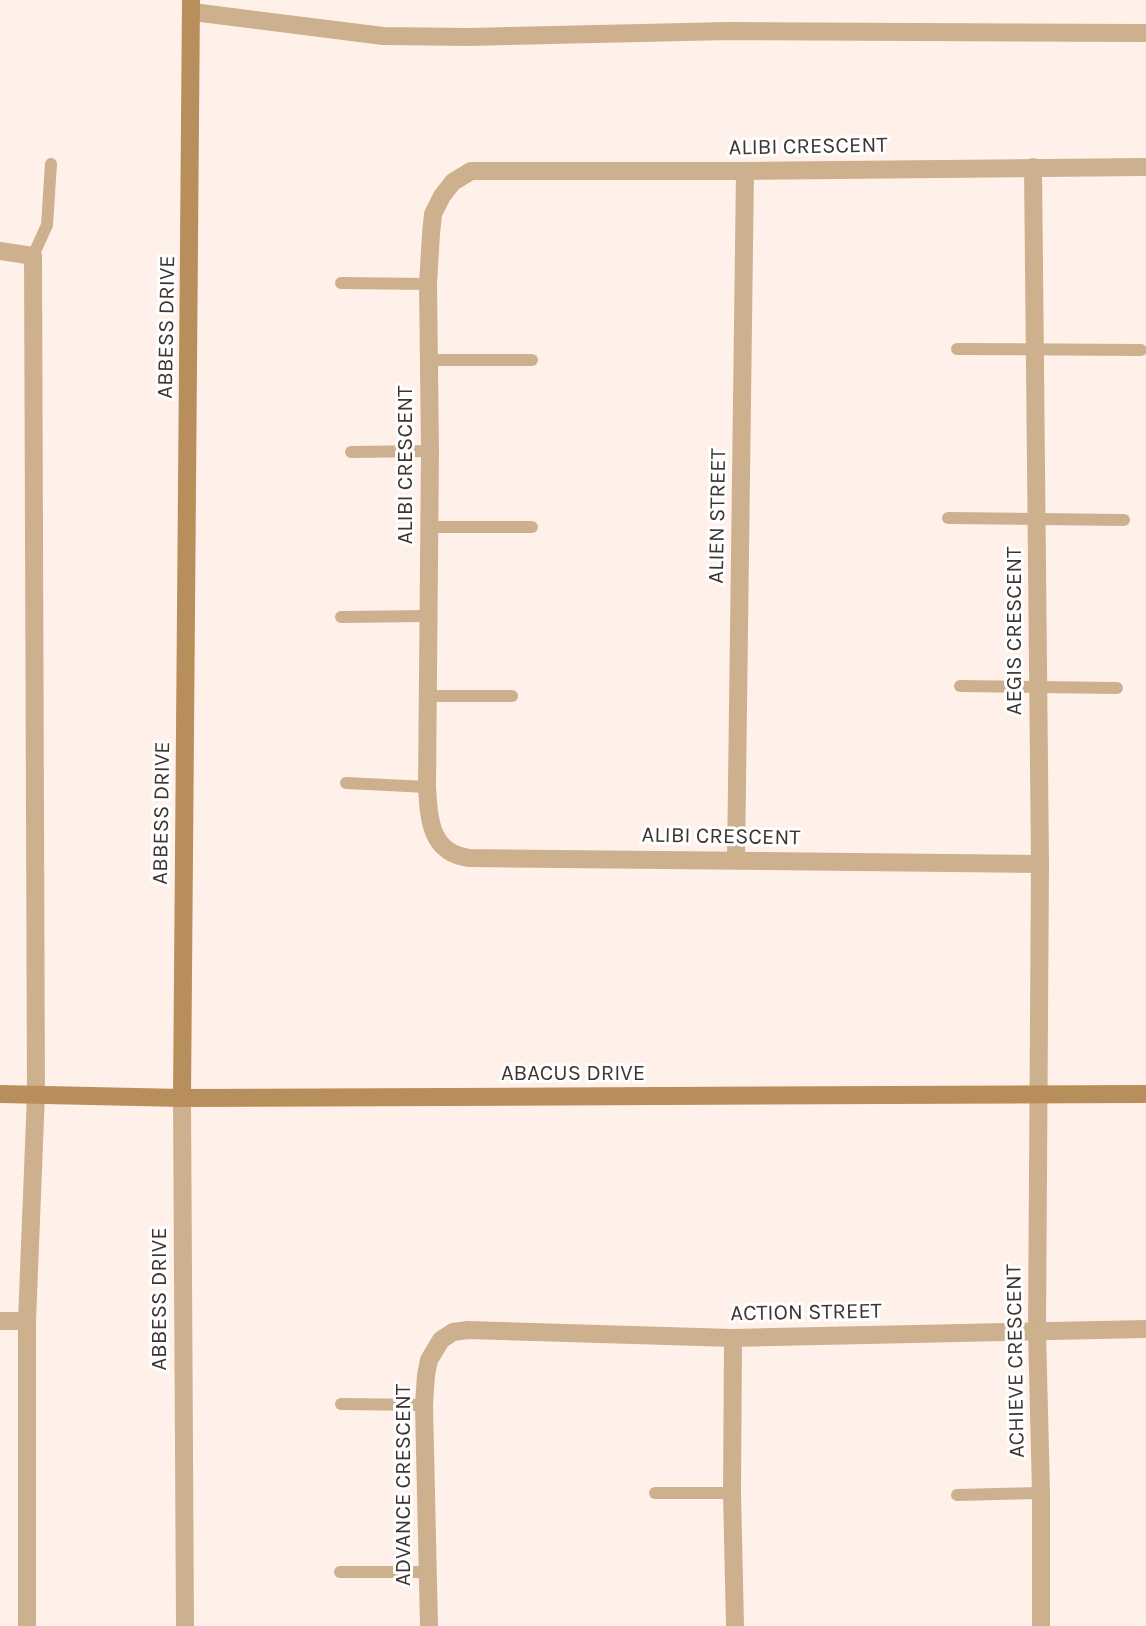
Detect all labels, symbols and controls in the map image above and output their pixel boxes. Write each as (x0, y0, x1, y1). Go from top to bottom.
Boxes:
street label: ALIBI CRESCENT (728, 132, 888, 160)
street label: ABBESS DRIVE (152, 255, 180, 399)
street label: ALIBI CRESCENT (392, 386, 418, 544)
street label: ALIEN STREET (703, 448, 731, 584)
street label: AEGIS CRESCENT (1001, 547, 1027, 715)
street label: ABBESS DRIVE (147, 741, 175, 885)
street label: ALIBI CRESCENT (641, 822, 801, 850)
street label: ABACUS DRIVE (501, 1060, 645, 1086)
street label: ABBESS DRIVE (146, 1227, 172, 1371)
street label: ACHIEVE CRESCENT (1000, 1264, 1030, 1458)
street label: ACTION STREET (730, 1298, 882, 1326)
street label: ADVANCE CRESCENT (390, 1384, 416, 1586)

